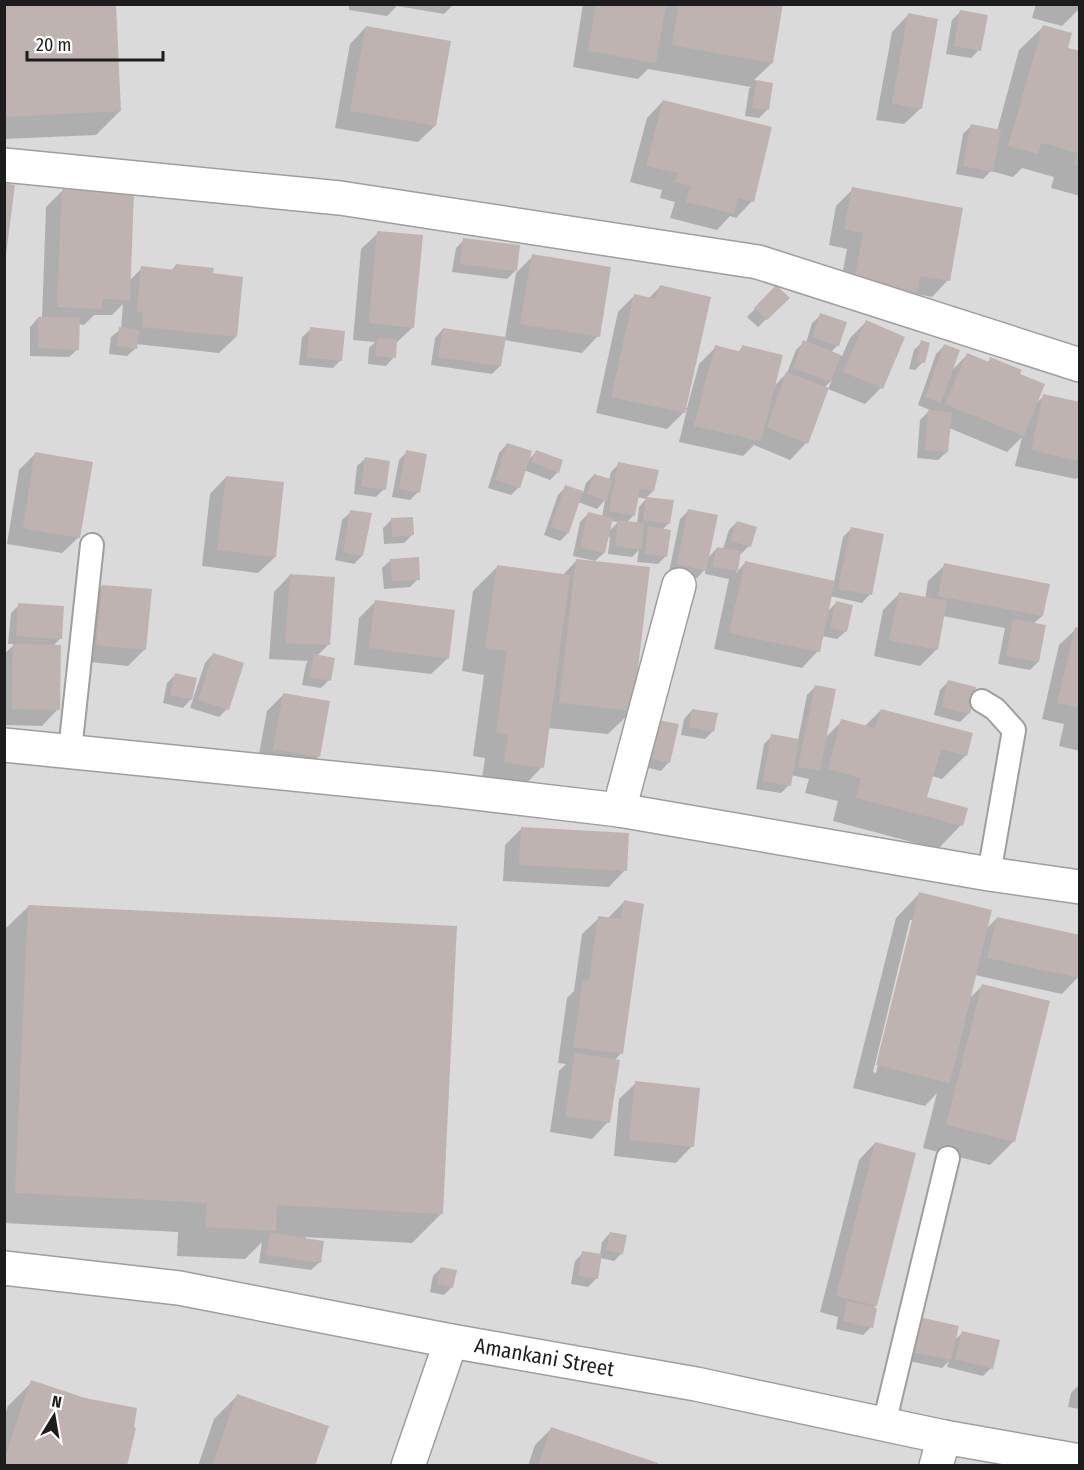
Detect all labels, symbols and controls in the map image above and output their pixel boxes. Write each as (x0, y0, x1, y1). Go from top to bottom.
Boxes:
scale bar (27, 24, 164, 62)
text: 20 m (36, 34, 71, 56)
street label: Amankani Street (472, 1332, 616, 1382)
north arrow (24, 1386, 84, 1446)
text: N (50, 1392, 63, 1412)

